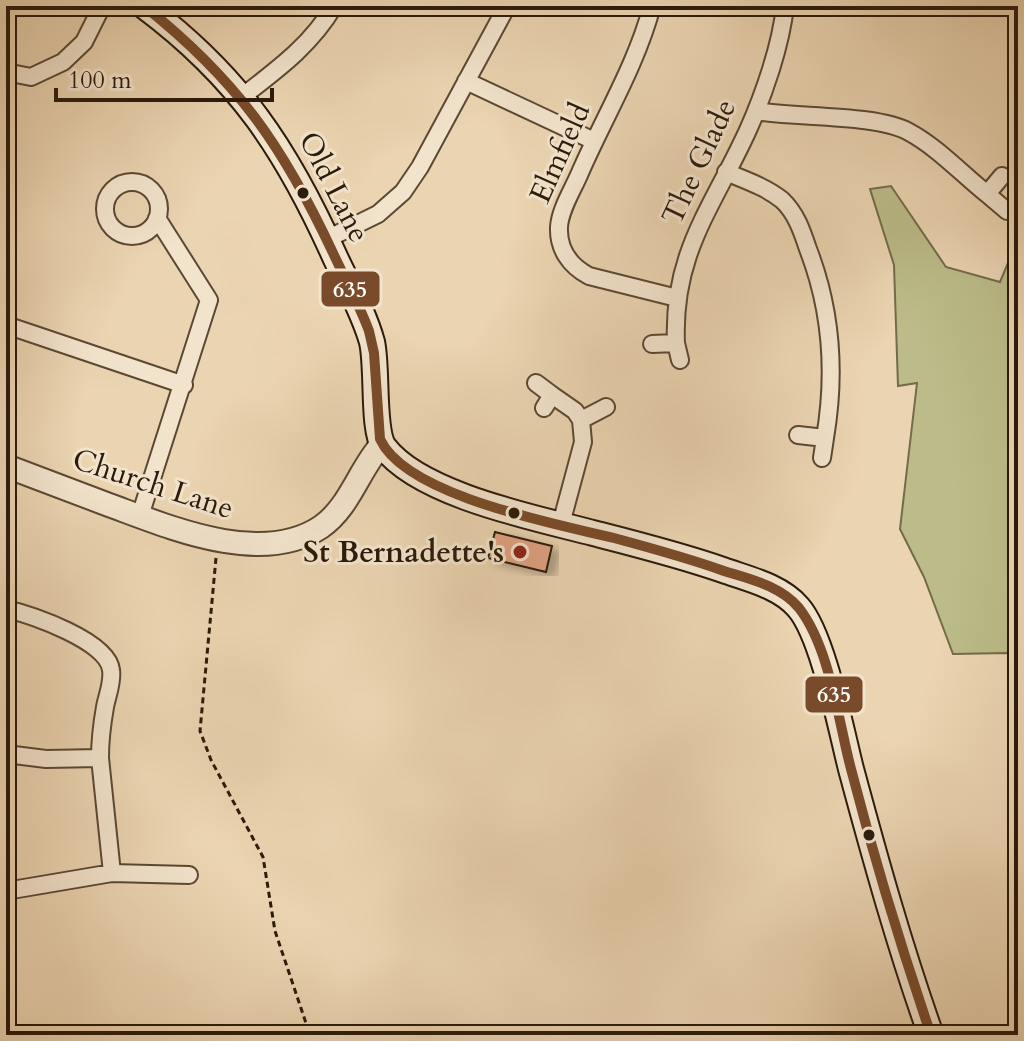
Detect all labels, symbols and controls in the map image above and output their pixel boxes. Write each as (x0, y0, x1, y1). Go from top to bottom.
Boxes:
scale bar (56, 52, 272, 102)
text: 100 m (68, 64, 132, 97)
street label: The Glade (652, 93, 746, 231)
street label: Elmfield (520, 96, 600, 210)
street label: Old Lane (289, 125, 379, 249)
unlabelled marker (295, 185, 311, 201)
line badge: 635 (320, 270, 381, 308)
text: 635 (333, 275, 367, 305)
street label: Church Lane (67, 439, 239, 529)
unlabelled marker (506, 505, 522, 521)
place label: St Bernadette's (303, 532, 504, 573)
marker: St Bernadette's (511, 543, 529, 561)
line badge: 635 (804, 675, 864, 714)
text: 635 (817, 680, 851, 710)
unlabelled marker (861, 827, 877, 843)

